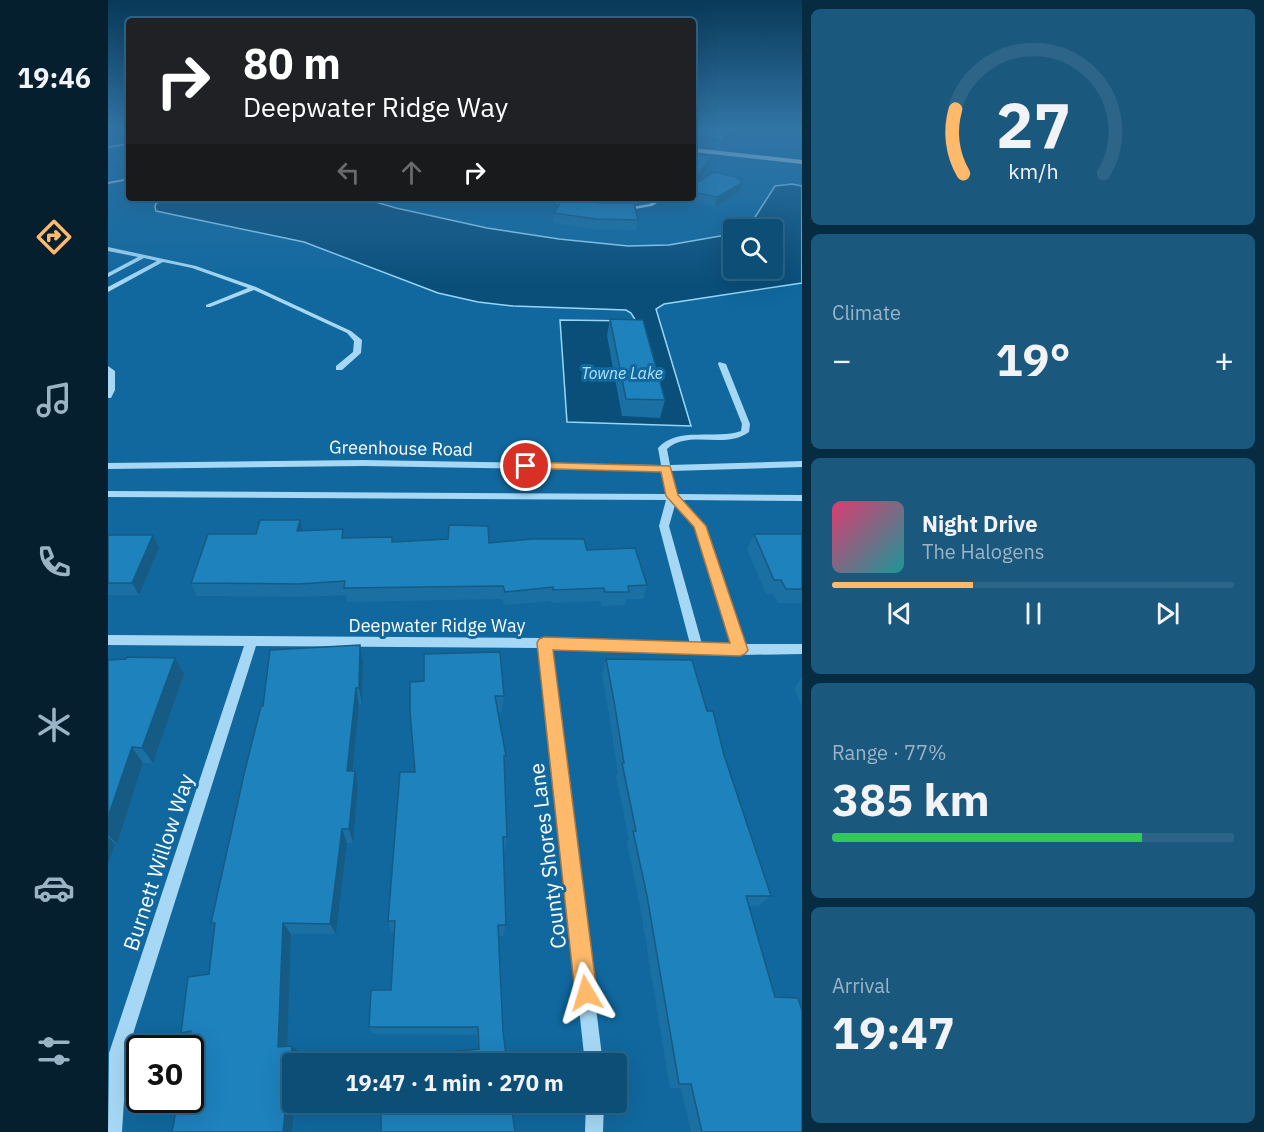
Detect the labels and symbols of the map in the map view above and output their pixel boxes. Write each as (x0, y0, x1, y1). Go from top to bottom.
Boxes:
water label: Towne Lake (581, 363, 663, 383)
street label: Greenhouse Road (329, 435, 473, 461)
pin (500, 440, 551, 491)
street label: Deepwater Ridge Way (349, 614, 525, 637)
street label: County Shores Lane (522, 762, 572, 950)
street label: Burnett Willow Way (116, 769, 200, 954)
position arrow (554, 961, 618, 1025)
speed limit sign: 30 (126, 1035, 204, 1113)

